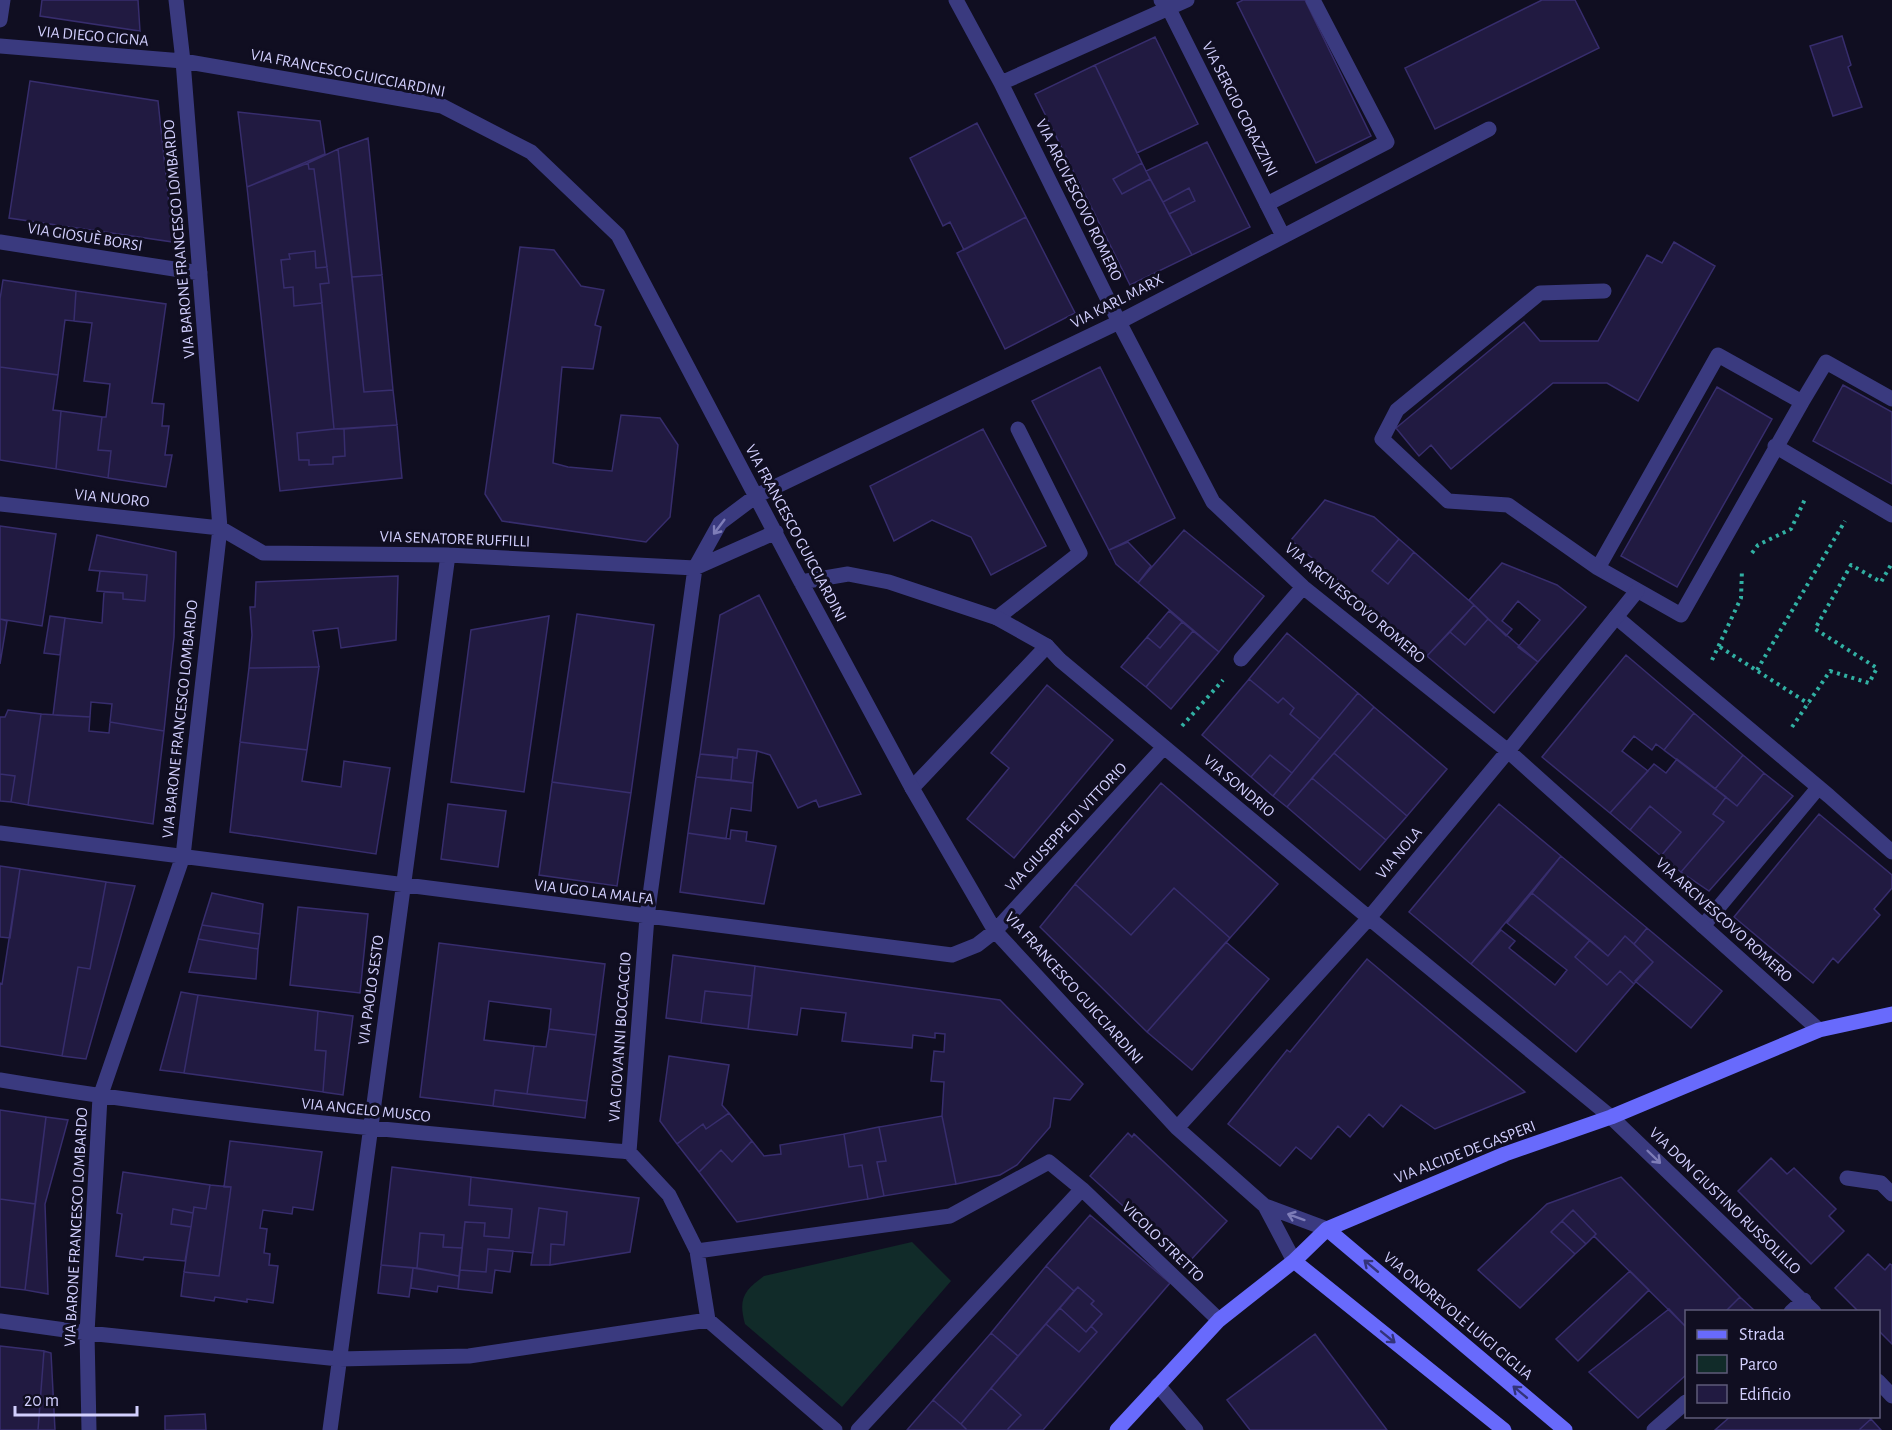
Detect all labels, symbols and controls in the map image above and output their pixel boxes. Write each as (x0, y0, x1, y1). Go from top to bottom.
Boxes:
street label: VIA DIEGO CIGNA (37, 23, 149, 49)
street label: VIA SERGIO CORAZZINI (1199, 39, 1281, 179)
street label: VIA FRANCESCO GUICCIARDINI (249, 46, 447, 100)
street label: VIA ARCIVESCOVO ROMERO (1033, 117, 1125, 283)
street label: VIA BARONE FRANCESCO LOMBARDO (161, 119, 197, 359)
street label: VIA GIOSUÈ BORSI (26, 218, 144, 254)
street label: VIA KARL MARX (1068, 271, 1166, 331)
street label: VIA FRANCESCO GUICCIARDINI (742, 442, 850, 624)
street label: VIA NUORO (74, 486, 150, 510)
one-way arrow (713, 518, 725, 534)
street label: VIA SENATORE RUFFILLI (379, 528, 531, 550)
street label: VIA ARCIVESCOVO ROMERO (1282, 540, 1428, 666)
street label: VIA BARONE FRANCESCO LOMBARDO (160, 599, 200, 839)
street label: VIA SONDRIO (1200, 752, 1278, 820)
street label: VIA GIUSEPPE DI VITTORIO (1002, 759, 1130, 895)
street label: VIA NOLA (1373, 824, 1425, 882)
street label: VIA ARCIVESCOVO ROMERO (1653, 855, 1795, 985)
street label: VIA UGO LA MALFA (533, 877, 655, 907)
street label: VIA FRANCESCO GUICCIARDINI (1002, 909, 1146, 1067)
street label: VIA PAOLO SESTO (355, 934, 387, 1046)
street label: VIA GIOVANNI BOCCACCIO (606, 951, 634, 1123)
street label: VIA ANGELO MUSCO (301, 1095, 431, 1125)
street label: VIA BARONE FRANCESCO LOMBARDO (62, 1107, 90, 1347)
street label: VIA ALCIDE DE GASPERI (1392, 1118, 1538, 1186)
street label: VIA DON GIUSTINO RUSSOLILLO (1646, 1124, 1804, 1278)
one-way arrow (1646, 1150, 1661, 1164)
street label: VICOLO STRETTO (1119, 1199, 1207, 1285)
one-way arrow (1287, 1211, 1306, 1222)
street label: VIA ONOREVOLE LUIGI GIGLIA (1380, 1249, 1536, 1383)
one-way arrow (1364, 1259, 1379, 1273)
legend (1685, 1310, 1880, 1418)
text: Strada (1739, 1326, 1785, 1344)
one-way arrow (1380, 1330, 1396, 1343)
text: Parco (1739, 1356, 1778, 1374)
scale bar (15, 1379, 136, 1417)
one-way arrow (1513, 1385, 1528, 1399)
text: Edificio (1739, 1386, 1791, 1404)
text: 20 m (24, 1392, 59, 1410)

